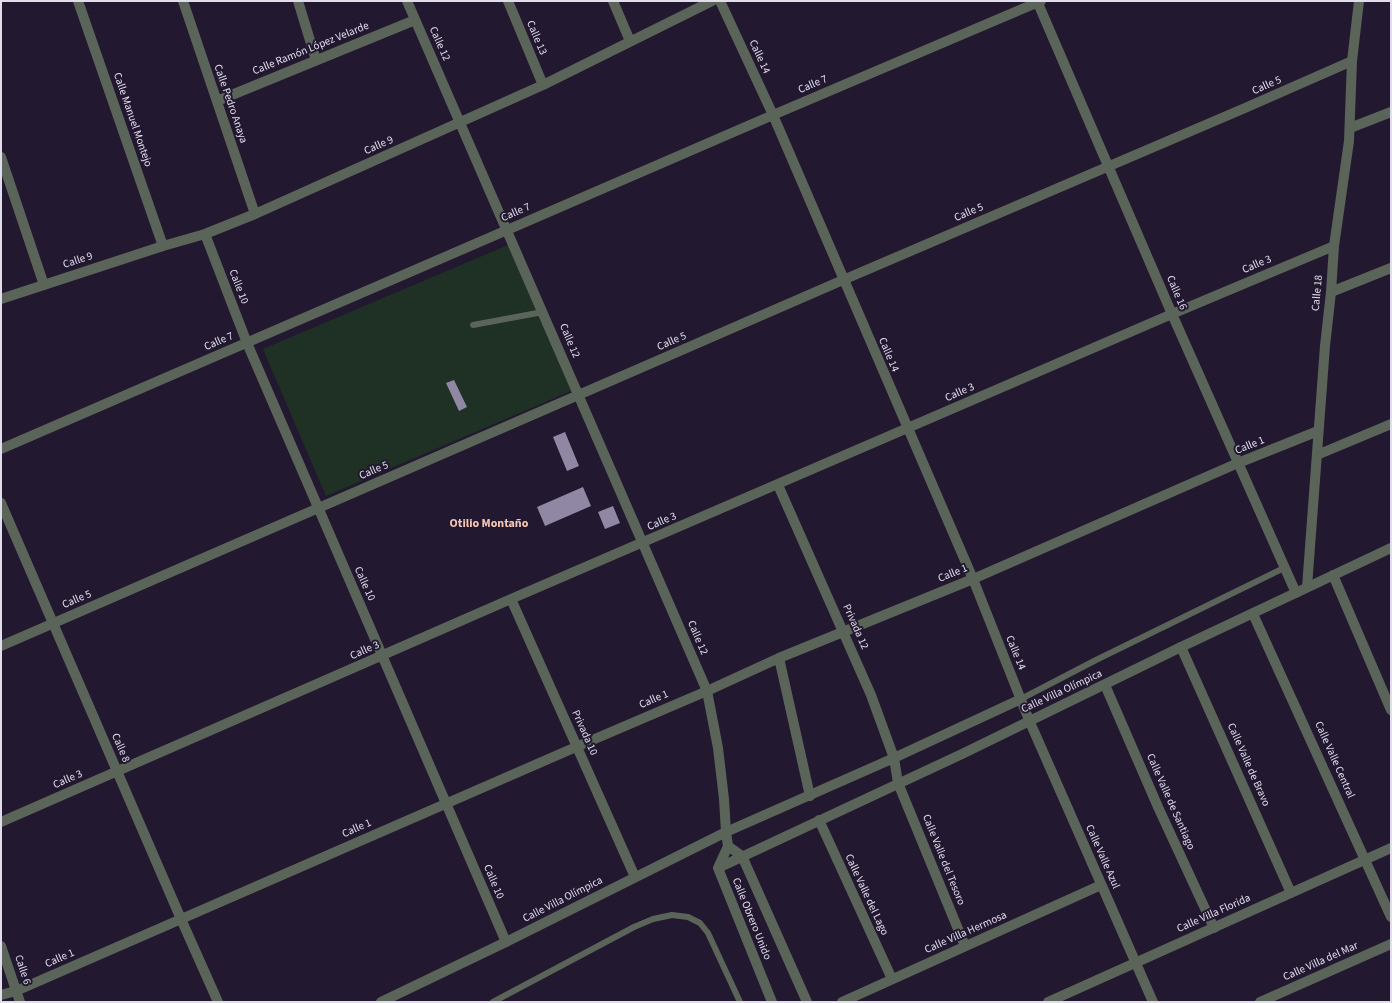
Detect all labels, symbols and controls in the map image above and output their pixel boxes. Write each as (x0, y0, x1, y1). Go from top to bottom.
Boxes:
street label: Calle 13 (523, 19, 549, 57)
street label: Calle Ramón López Velarde (251, 20, 371, 78)
street label: Calle 12 (426, 25, 452, 63)
street label: Calle 14 (745, 38, 773, 76)
street label: Calle Pedro Anaya (210, 63, 250, 145)
street label: Calle Manuel Montejo (110, 71, 154, 169)
street label: Calle 7 (796, 73, 830, 97)
street label: Calle 5 (1250, 74, 1284, 98)
street label: Calle 9 (362, 134, 396, 158)
street label: Calle 7 (499, 201, 533, 225)
street label: Calle 5 (952, 201, 986, 225)
street label: Calle 9 (61, 250, 95, 272)
street label: Calle 3 (1240, 253, 1274, 277)
street label: Calle 10 (225, 268, 251, 306)
street label: Calle 16 (1163, 274, 1189, 312)
street label: Calle 18 (1310, 274, 1326, 312)
street label: Calle 12 (556, 322, 582, 360)
street label: Calle 7 (202, 330, 236, 354)
street label: Calle 5 (655, 330, 689, 354)
street label: Calle 14 (875, 336, 901, 374)
street label: Calle 3 (943, 381, 977, 405)
street label: Calle 1 (1233, 434, 1267, 458)
street label: Calle 5 (357, 459, 391, 483)
street label: Calle 3 (645, 510, 679, 534)
district label: Otilio Montaño (450, 517, 528, 531)
street label: Calle 1 (936, 562, 970, 586)
street label: Calle 10 (351, 565, 377, 603)
street label: Calle 5 (60, 588, 94, 612)
street label: Privada 12 (839, 602, 871, 652)
street label: Calle 12 (684, 619, 710, 657)
street label: Calle 14 (1002, 634, 1028, 672)
street label: Calle 3 (348, 639, 382, 663)
street label: Calle Villa Olímpica (1019, 667, 1105, 717)
street label: Calle 1 (637, 688, 671, 712)
street label: Privada 10 (568, 708, 600, 758)
street label: Calle Valle Central (1311, 720, 1357, 800)
street label: Calle Valle de Bravo (1224, 721, 1272, 809)
street label: Calle 8 (108, 731, 132, 765)
street label: Calle Valle de Santiago (1143, 752, 1197, 852)
street label: Calle 3 (51, 768, 85, 792)
street label: Calle Valle del Tesoro (919, 813, 967, 907)
street label: Calle 1 (340, 817, 374, 841)
street label: Calle Valle Azul (1082, 823, 1122, 891)
street label: Calle Valle del Lago (841, 852, 891, 938)
street label: Calle 10 (480, 863, 506, 901)
street label: Calle Villa Olímpica (521, 874, 605, 926)
street label: Calle Obrero Unido (729, 876, 773, 962)
street label: Calle Villa Florida (1175, 892, 1253, 936)
street label: Calle Villa Hermosa (923, 909, 1009, 957)
street label: Calle Villa del Mar (1281, 940, 1361, 984)
street label: Calle 1 (43, 947, 77, 971)
street label: Calle 6 (11, 953, 33, 987)

